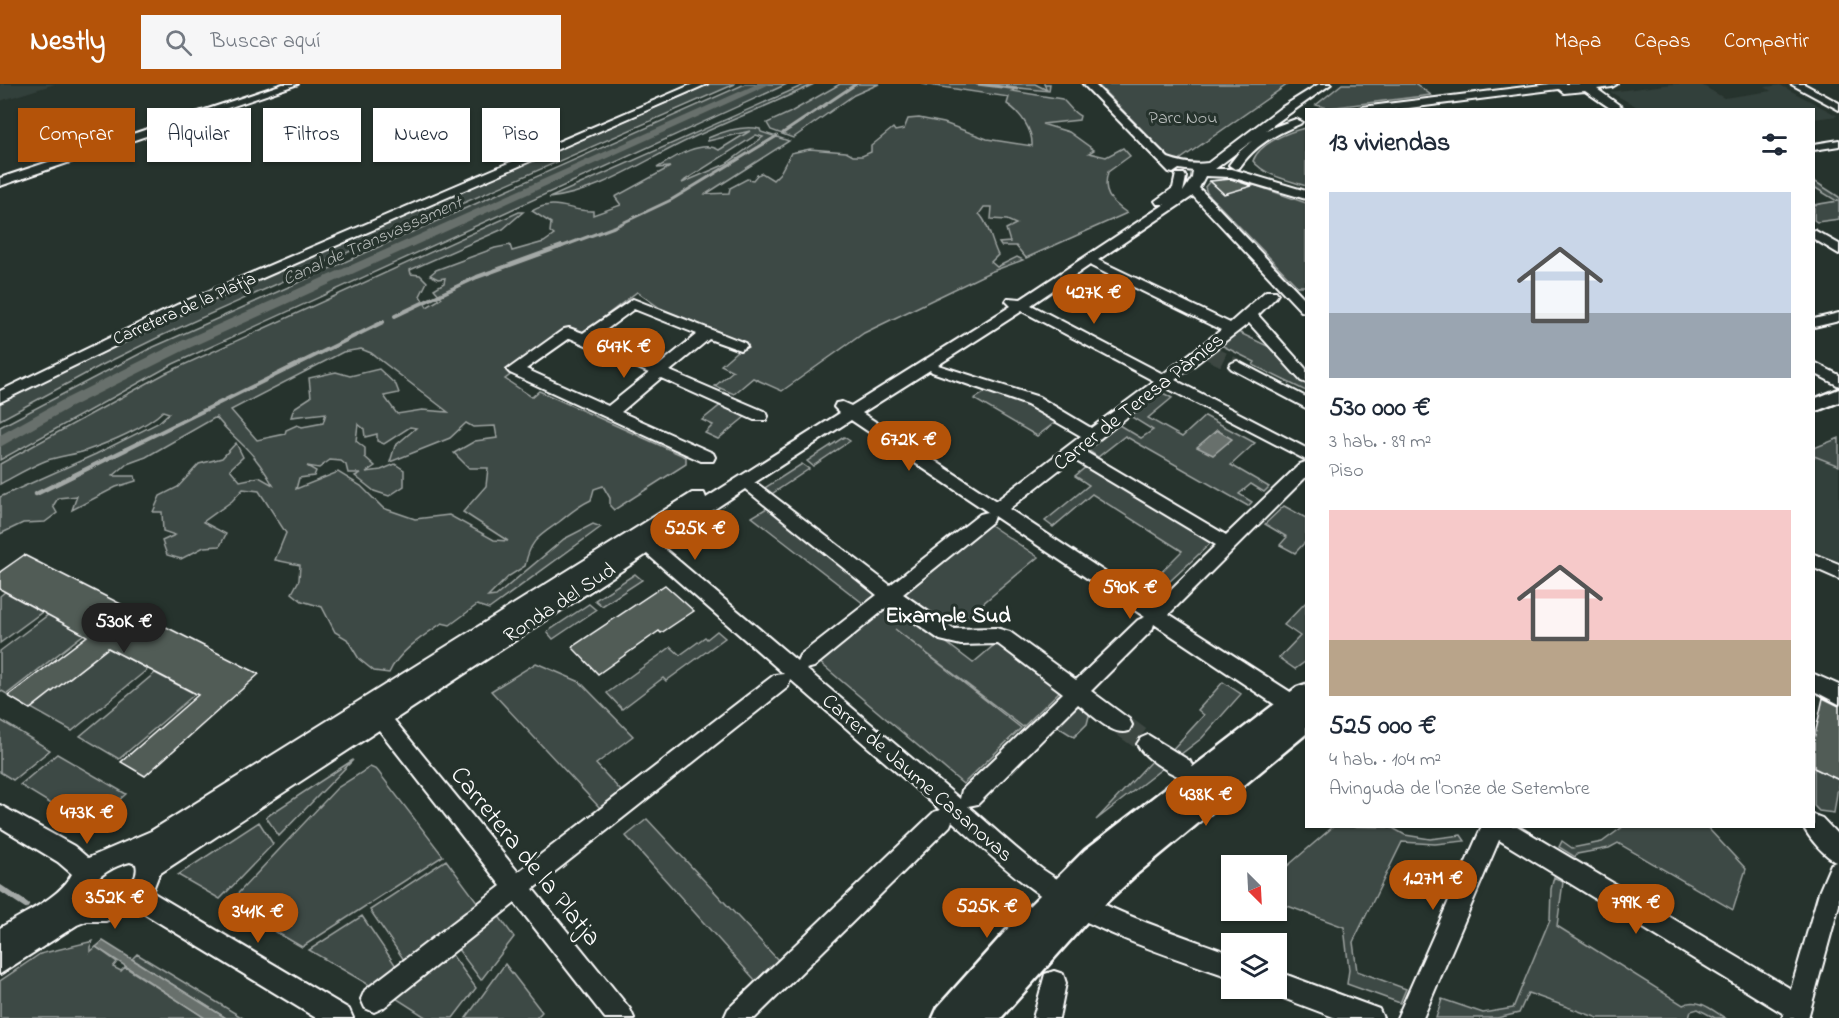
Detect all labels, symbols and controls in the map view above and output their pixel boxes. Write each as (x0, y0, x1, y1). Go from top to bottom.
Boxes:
search box (141, 15, 561, 69)
text: Nestly (30, 22, 105, 63)
icon: search (162, 26, 195, 59)
text: Buscar aquí (210, 26, 320, 58)
text: Mapa (1554, 27, 1601, 57)
text: Capas (1634, 27, 1691, 57)
text: Compartir (1724, 27, 1809, 57)
park label: Parc Nou (1149, 106, 1217, 132)
chip: Comprar (18, 108, 135, 162)
chip: Alquilar (147, 108, 251, 162)
chip: Filtros (263, 108, 361, 162)
chip: Nuevo (373, 108, 470, 162)
chip: Piso (482, 108, 560, 162)
text: 13 viviendas (1329, 125, 1450, 163)
icon: filters (1758, 128, 1791, 161)
water label: Canal de Transvassament (279, 190, 468, 293)
icon: home (1506, 231, 1614, 339)
street label: Carretera de la Platja (109, 267, 261, 353)
pin: 427K € (1045, 274, 1143, 325)
text: 427K € (1066, 279, 1122, 308)
street label: Carrer de Teresa Pàmies (1047, 326, 1231, 479)
pin: 647K € (575, 328, 673, 379)
text: 647K € (597, 333, 651, 362)
text: 530 000 € (1329, 390, 1431, 428)
pin: 672K € (860, 421, 958, 472)
text: 672K € (881, 426, 937, 455)
text: 3 hab. · 89 m² (1329, 428, 1431, 457)
text: Piso (1329, 457, 1364, 486)
pin: 525K € (646, 510, 744, 561)
text: 525K € (664, 515, 726, 544)
icon: home (1506, 549, 1614, 657)
street label: Ronda del Sud (498, 556, 622, 651)
pin: 590K € (1081, 569, 1179, 620)
text: 590K € (1103, 574, 1157, 603)
district label: Eixample Sud (885, 601, 1011, 633)
pin: 530K € (75, 603, 173, 654)
text: 530K € (96, 608, 152, 637)
street label: Carrer de Jaume Casanovas (815, 687, 1019, 870)
text: 525 000 € (1329, 708, 1436, 746)
text: 4 hab. · 104 m² (1329, 746, 1441, 775)
street label: Carretera de la Platja (440, 758, 609, 955)
text: Avinguda de l'Onze de Setembre (1329, 775, 1590, 804)
pin: 438K € (1157, 776, 1255, 827)
text: 438K € (1180, 781, 1232, 810)
pin: 473K € (38, 794, 136, 845)
text: 473K € (60, 799, 114, 828)
north arrow (1221, 855, 1287, 921)
map controls (1221, 855, 1287, 999)
pin: 1.27M € (1378, 860, 1488, 911)
text: 1.27M € (1403, 865, 1463, 894)
pin: 352K € (66, 879, 164, 930)
text: 352K € (86, 884, 144, 913)
pin: 799K € (1587, 884, 1685, 935)
pin: 525K € (938, 888, 1036, 939)
text: 799K € (1612, 889, 1660, 918)
pin: 341K € (209, 893, 307, 944)
text: 525K € (956, 893, 1018, 922)
text: 341K € (232, 898, 284, 927)
button: layers (1221, 933, 1287, 999)

